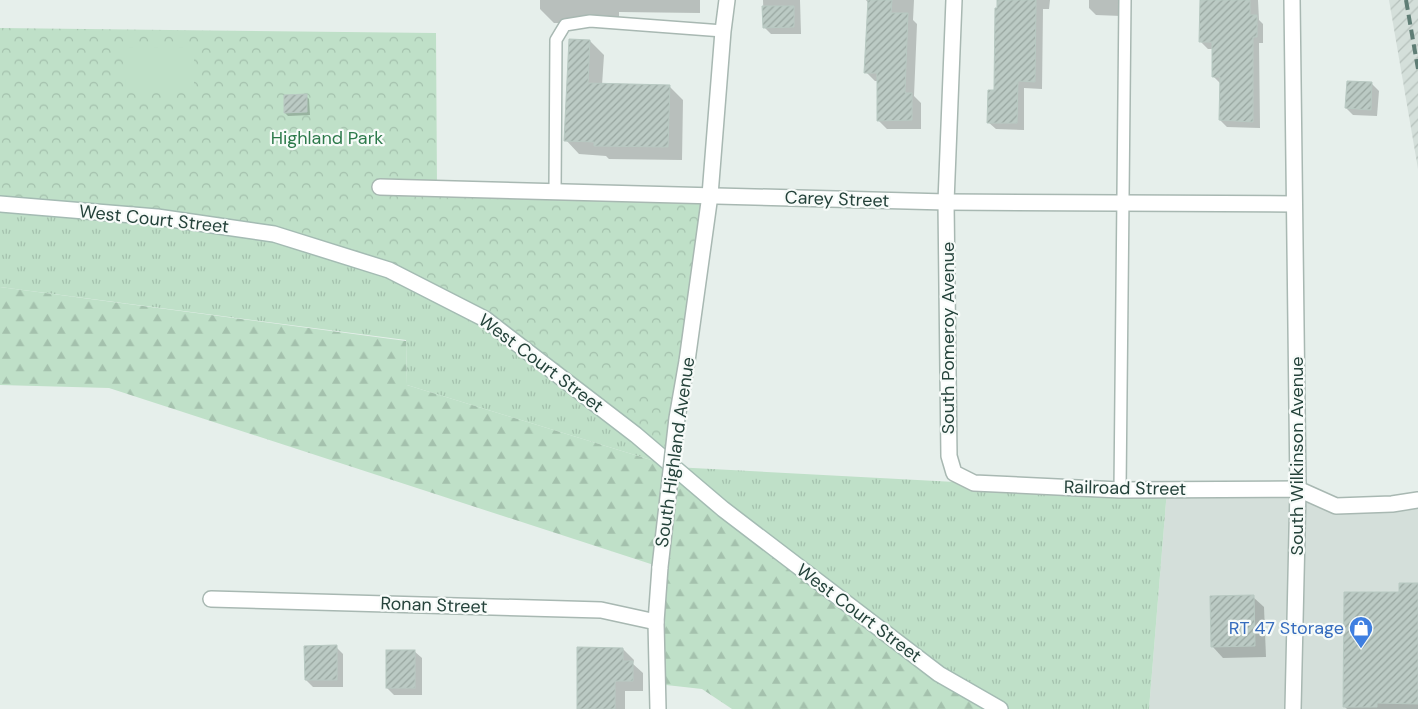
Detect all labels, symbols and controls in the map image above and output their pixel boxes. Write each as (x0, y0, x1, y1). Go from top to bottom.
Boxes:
park label: Highland Park (271, 126, 383, 150)
street label: Carey Street (784, 185, 890, 213)
street label: West Court Street (78, 199, 230, 239)
street label: South Pomeroy Avenue (936, 242, 960, 434)
street label: West Court Street (474, 308, 608, 418)
street label: South Highland Avenue (650, 355, 700, 549)
street label: South Wilkinson Avenue (1285, 356, 1309, 556)
street label: Railroad Street (1064, 475, 1186, 501)
street label: West Court Street (792, 558, 926, 668)
street label: Ronan Street (380, 591, 488, 619)
shop icon: RT 47 Storage (1348, 615, 1374, 649)
place label: RT 47 Storage (1229, 616, 1344, 640)

